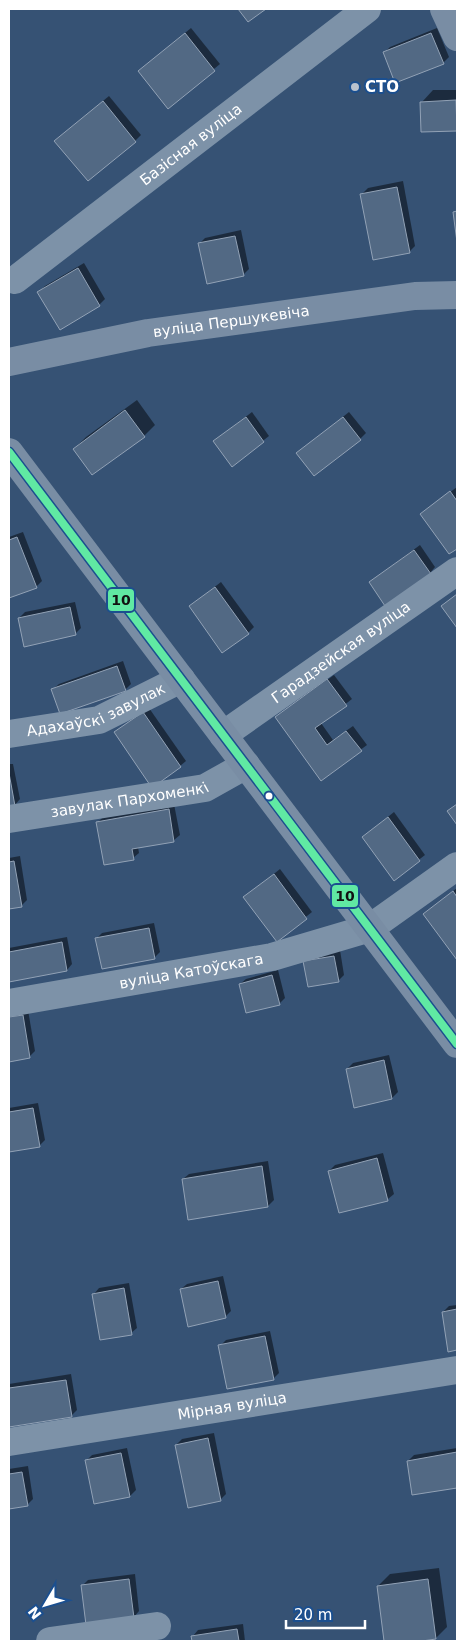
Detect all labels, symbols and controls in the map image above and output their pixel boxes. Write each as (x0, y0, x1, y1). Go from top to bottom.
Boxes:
place label: СТО (365, 78, 399, 96)
marker: СТО (349, 81, 361, 93)
street label: Базісная вуліца (136, 100, 245, 189)
street label: вуліца Першукевіча (152, 302, 311, 341)
line badge: 10 (107, 588, 135, 612)
text: 10 (111, 592, 131, 608)
street label: Гарадзейская вуліца (268, 597, 414, 707)
street label: Адахаўскі завулак (25, 679, 168, 740)
street label: завулак Пархоменкі (49, 779, 212, 821)
unlabelled marker (264, 791, 274, 801)
line badge: 10 (331, 884, 359, 908)
text: 10 (335, 888, 355, 904)
street label: вуліца Катоўскага (118, 950, 265, 993)
street label: Мірная вуліца (176, 1388, 288, 1424)
north arrow (20, 1580, 70, 1630)
scale bar (286, 1598, 365, 1630)
text: N (25, 1603, 45, 1623)
text: 20 m (294, 1606, 332, 1624)

